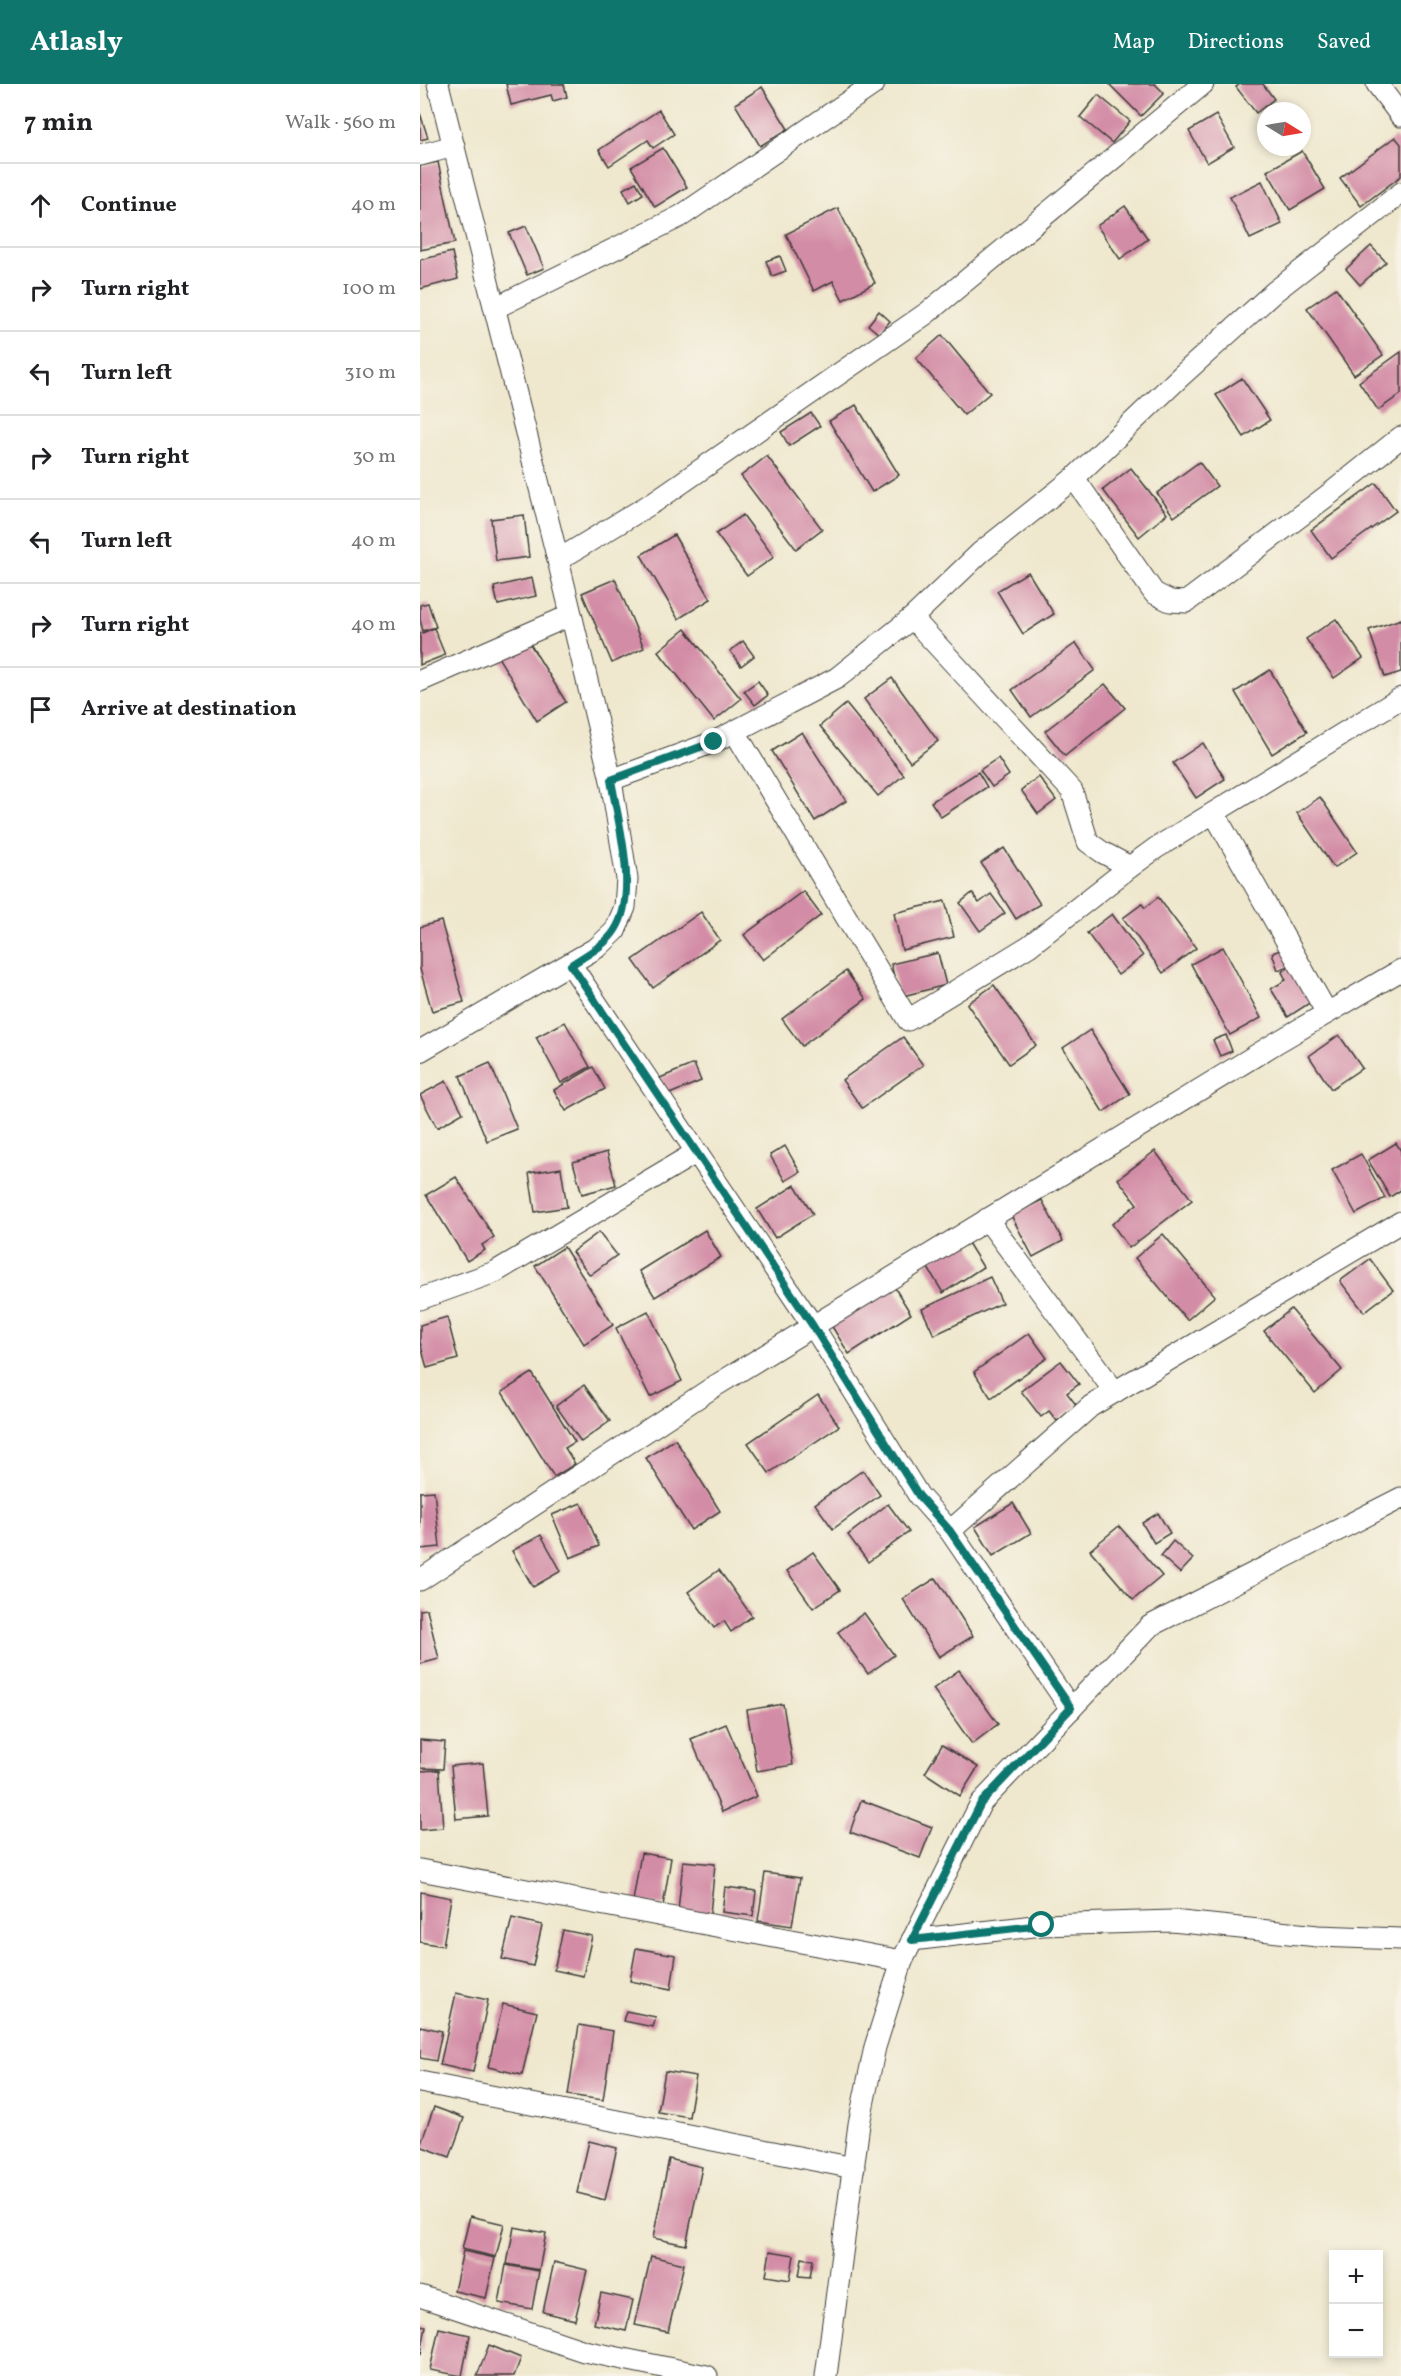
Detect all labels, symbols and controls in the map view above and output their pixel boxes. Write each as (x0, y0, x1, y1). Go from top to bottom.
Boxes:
text: Atlasly (30, 23, 123, 62)
text: Map (1113, 28, 1155, 57)
text: Directions (1188, 28, 1284, 57)
text: Saved (1317, 28, 1371, 57)
north arrow (1257, 102, 1311, 156)
text: 7 min (24, 105, 93, 141)
text: Walk · 560 m (285, 109, 396, 137)
icon: ahead (24, 189, 57, 222)
text: Continue (81, 190, 177, 221)
text: 40 m (351, 191, 396, 219)
icon: right (24, 273, 57, 306)
text: Turn right (81, 274, 189, 305)
text: 100 m (342, 275, 396, 303)
icon: left (24, 357, 57, 390)
text: Turn left (81, 358, 172, 389)
text: 310 m (344, 359, 396, 387)
icon: right (24, 441, 57, 474)
text: Turn right (81, 442, 189, 473)
text: 30 m (352, 443, 396, 471)
icon: left (24, 525, 57, 558)
text: Turn left (81, 526, 172, 557)
text: 40 m (351, 527, 396, 555)
icon: right (24, 609, 57, 642)
text: Turn right (81, 610, 189, 641)
text: 40 m (351, 611, 396, 639)
icon: arrive (24, 693, 57, 726)
text: Arrive at destination (81, 694, 297, 725)
route end (700, 728, 726, 754)
route start (1028, 1911, 1054, 1937)
map controls (1329, 2250, 1383, 2358)
button: + (1329, 2250, 1383, 2304)
button: − (1329, 2304, 1383, 2358)

